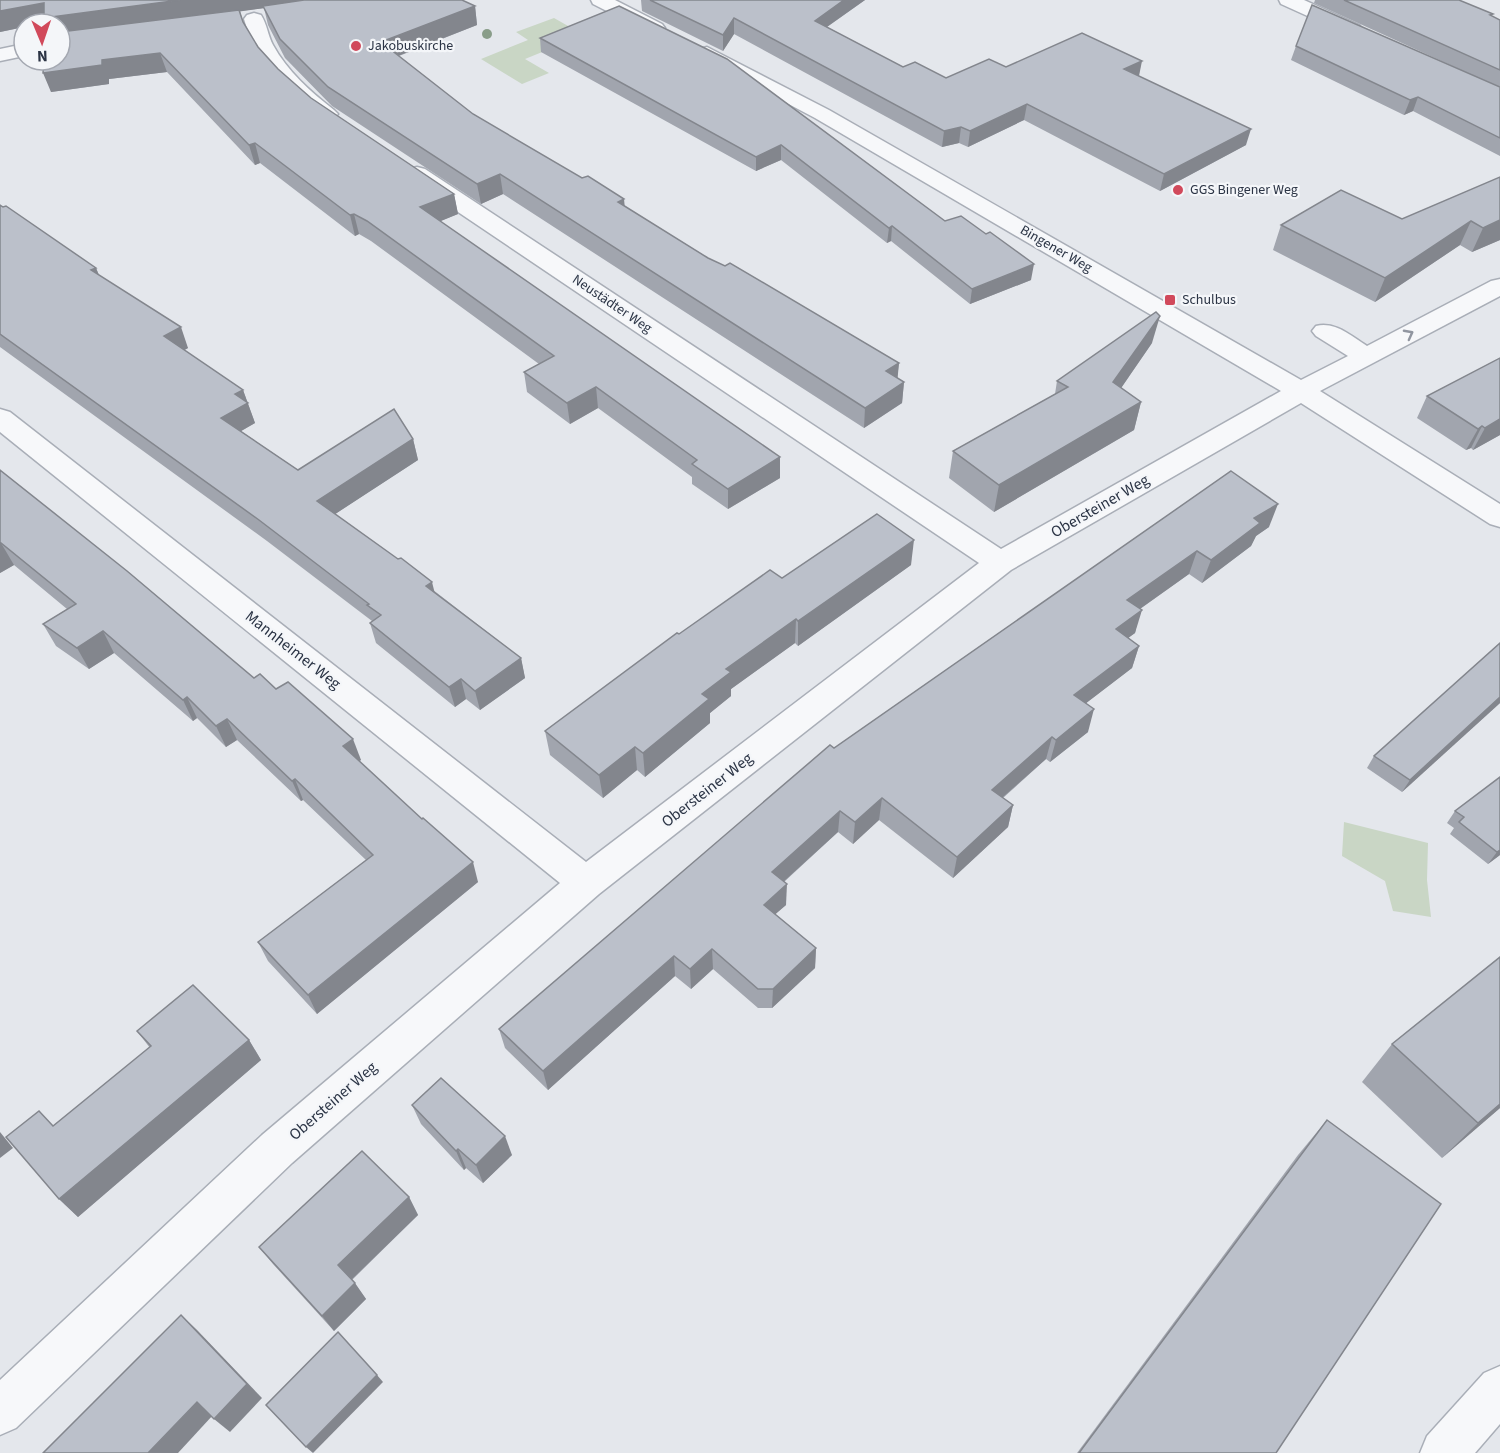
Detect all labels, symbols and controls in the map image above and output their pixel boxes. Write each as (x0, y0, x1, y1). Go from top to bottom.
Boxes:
north arrow (12, 12, 72, 72)
place label: Jakobuskirche (368, 36, 453, 56)
marker: Jakobuskirche (349, 39, 363, 53)
text: N (37, 45, 48, 67)
place label: GGS Bingener Weg (1190, 180, 1298, 200)
marker: GGS Bingener Weg (1171, 183, 1185, 197)
street label: Bingener Weg (1016, 220, 1096, 278)
street label: Neustädter Weg (568, 270, 656, 338)
place label: Schulbus (1182, 290, 1236, 310)
marker: Schulbus (1163, 293, 1177, 307)
one-way arrow (1402, 330, 1413, 341)
street label: Obersteiner Weg (1047, 469, 1153, 543)
street label: Mannheimer Weg (240, 606, 346, 694)
street label: Obersteiner Weg (657, 747, 757, 833)
street label: Obersteiner Weg (284, 1057, 382, 1145)

